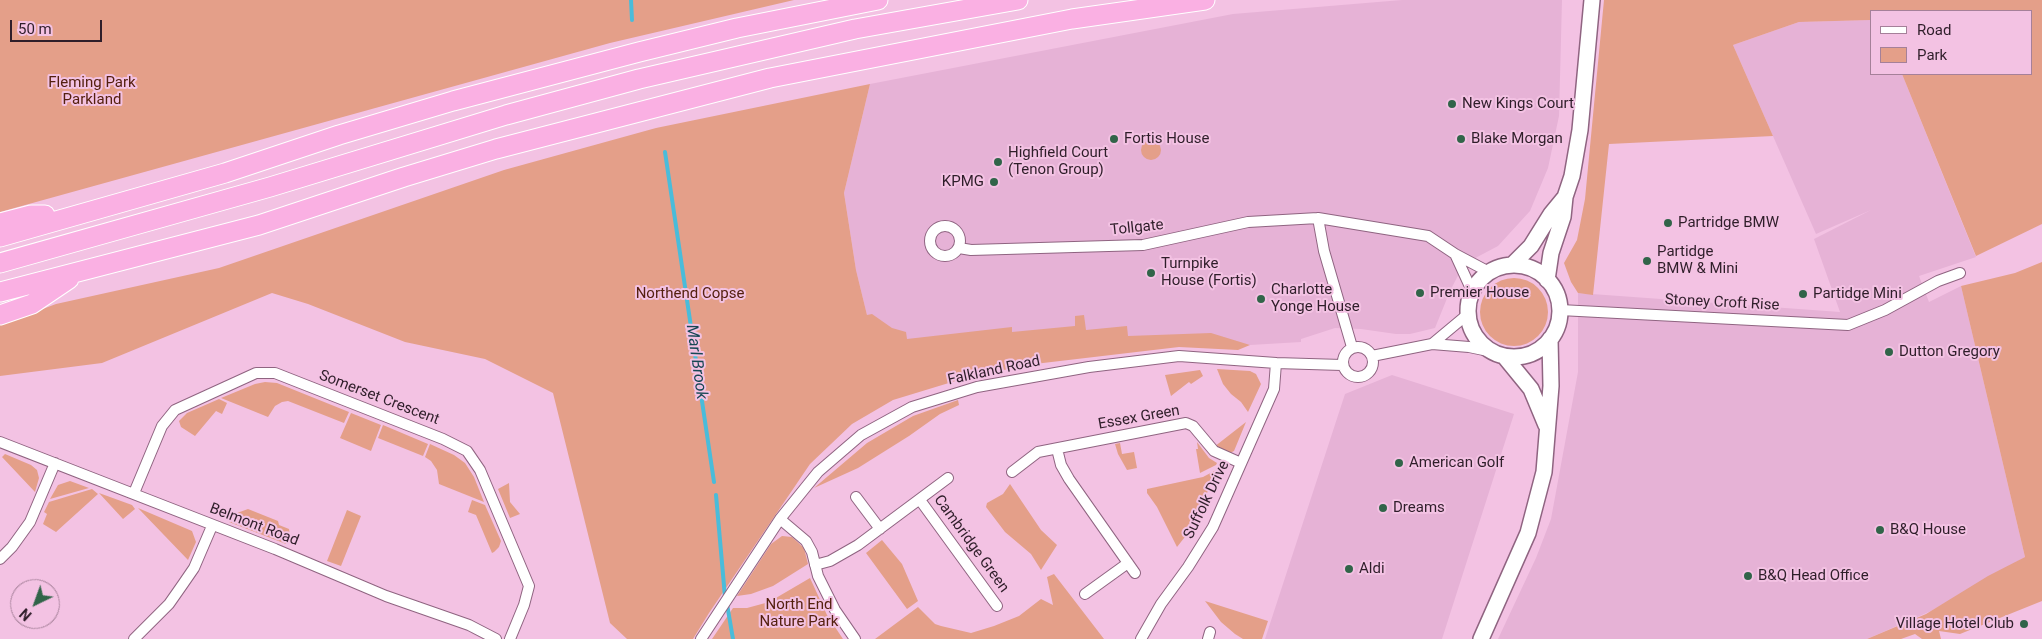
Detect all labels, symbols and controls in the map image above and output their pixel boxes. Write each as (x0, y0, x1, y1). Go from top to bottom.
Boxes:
scale bar (12, 10, 105, 42)
legend (1870, 10, 2032, 75)
text: 50 m (18, 20, 52, 38)
text: Road (1917, 21, 1951, 39)
text: Park (1917, 46, 1947, 64)
park label: Fleming Park Parkland (48, 74, 136, 109)
place label: New Kings Court (1462, 95, 1574, 113)
marker: New Kings Court (1446, 98, 1458, 110)
place label: Fortis House (1124, 130, 1209, 148)
place label: Blake Morgan (1471, 130, 1563, 148)
marker: Fortis House (1108, 133, 1120, 145)
marker: Blake Morgan (1455, 133, 1467, 145)
place label: Highfield Court (Tenon Group) (1008, 144, 1108, 179)
marker: Highfield Court (Tenon Group) (992, 156, 1004, 168)
place label: KPMG (942, 173, 984, 191)
marker: KPMG (988, 176, 1000, 188)
place label: Partridge BMW (1678, 214, 1779, 232)
street label: Tollgate (1109, 216, 1165, 240)
marker: Partridge BMW (1662, 217, 1674, 229)
place label: Partidge BMW & Mini (1657, 243, 1738, 278)
place label: Turnpike House (Fortis) (1161, 255, 1257, 290)
marker: Partidge BMW & Mini (1641, 255, 1653, 267)
marker: Turnpike House (Fortis) (1145, 267, 1157, 279)
place label: Charlotte Yonge House (1271, 281, 1360, 316)
place label: Premier House (1430, 284, 1529, 302)
park label: Northend Copse (636, 285, 744, 303)
place label: Partidge Mini (1813, 285, 1902, 303)
marker: Premier House (1414, 287, 1426, 299)
marker: Partidge Mini (1797, 288, 1809, 300)
street label: Stoney Croft Rise (1664, 291, 1780, 315)
marker: Charlotte Yonge House (1255, 293, 1267, 305)
water label: Marl Brook (681, 323, 711, 401)
place label: Dutton Gregory (1899, 343, 2000, 361)
marker: Dutton Gregory (1883, 346, 1895, 358)
street label: Falkland Road (946, 352, 1042, 390)
street label: Somerset Crescent (316, 367, 442, 429)
street label: Essex Green (1097, 402, 1181, 434)
place label: American Golf (1409, 454, 1504, 472)
marker: American Golf (1393, 457, 1405, 469)
street label: Suffolk Drive (1180, 458, 1234, 542)
street label: Cambridge Green (930, 492, 1012, 596)
place label: Dreams (1393, 499, 1445, 517)
street label: Belmont Road (207, 500, 301, 550)
marker: Dreams (1377, 502, 1389, 514)
place label: B&Q House (1890, 521, 1966, 539)
marker: B&Q House (1874, 524, 1886, 536)
place label: Aldi (1359, 560, 1385, 578)
marker: Aldi (1343, 563, 1355, 575)
place label: B&Q Head Office (1758, 567, 1869, 585)
marker: B&Q Head Office (1742, 570, 1754, 582)
north arrow (10, 579, 60, 629)
park label: North End Nature Park (760, 596, 838, 631)
text: N (17, 605, 35, 624)
place label: Village Hotel Club (1896, 615, 2014, 633)
marker: Village Hotel Club (2018, 618, 2030, 630)

